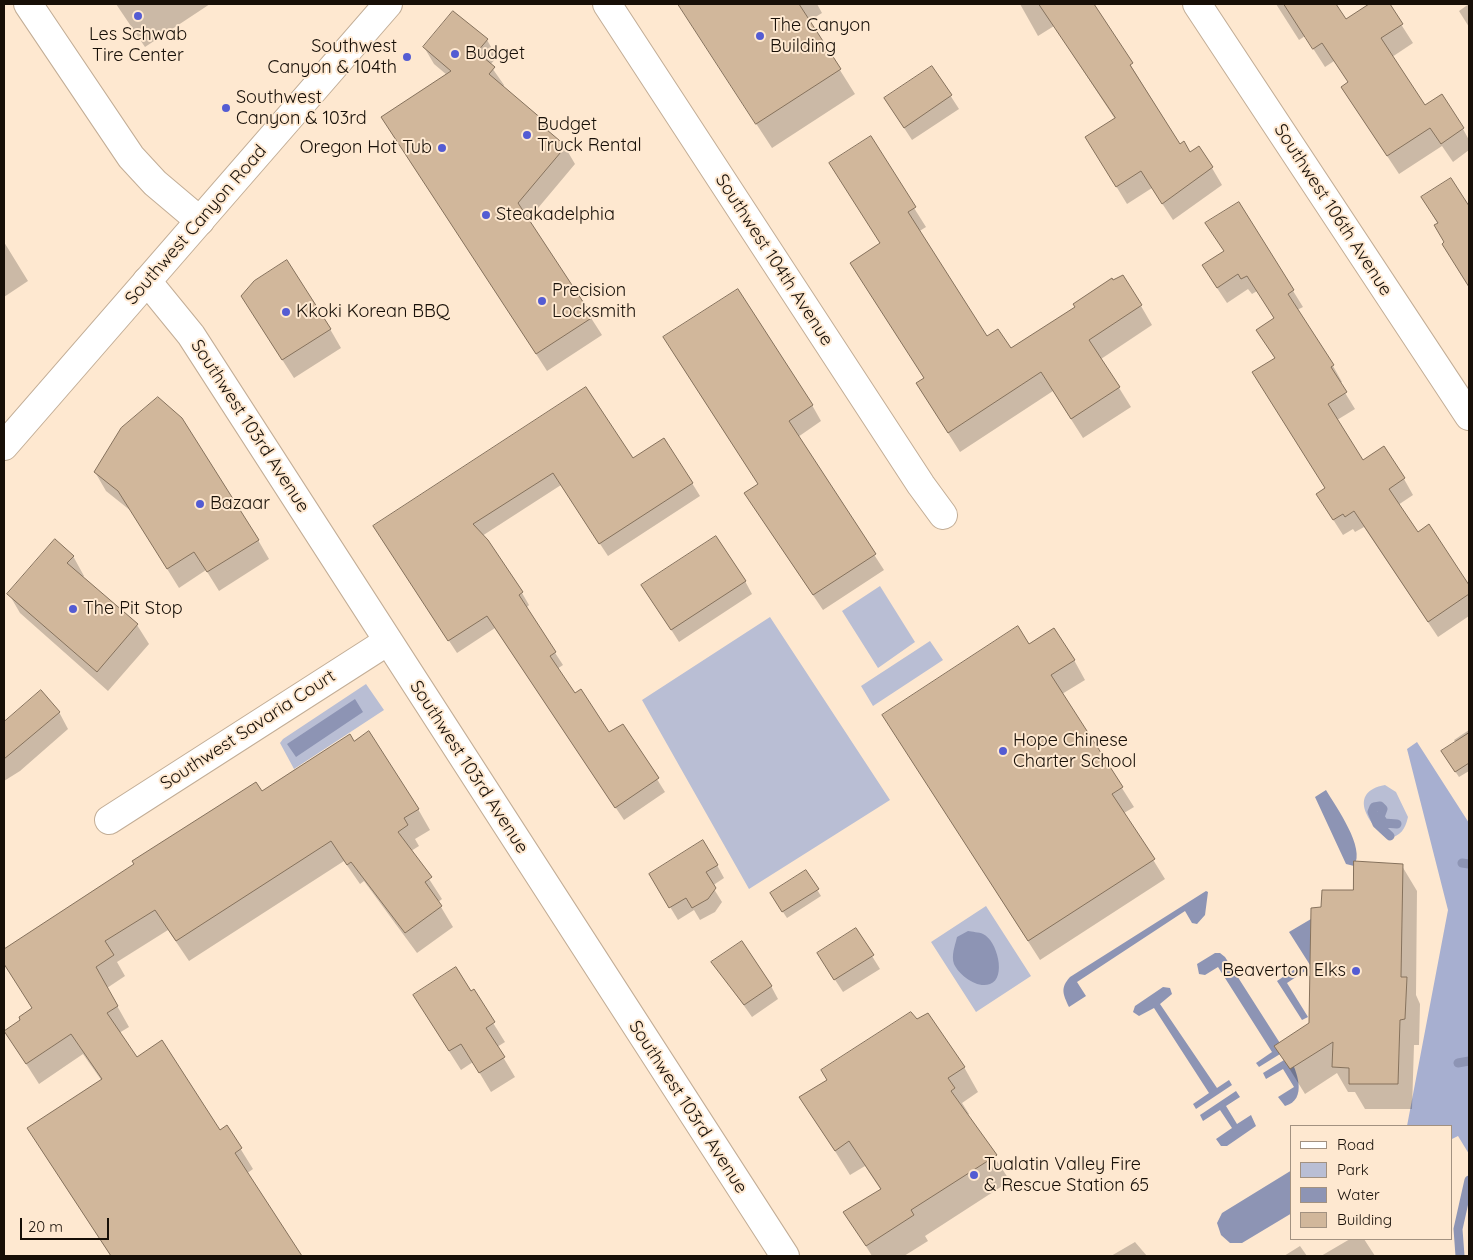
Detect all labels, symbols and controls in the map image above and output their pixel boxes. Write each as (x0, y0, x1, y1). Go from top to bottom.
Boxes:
marker: Les Schwab Tire Center (132, 10, 144, 22)
place label: The Canyon Building (770, 15, 871, 58)
place label: Les Schwab Tire Center (89, 24, 187, 66)
marker: The Canyon Building (754, 30, 766, 42)
place label: Southwest Canyon & 104th (267, 36, 397, 78)
place label: Budget (465, 43, 525, 65)
marker: Budget (449, 48, 461, 60)
marker: Southwest Canyon & 104th (401, 51, 413, 63)
place label: Southwest Canyon & 103rd (236, 87, 367, 130)
marker: Southwest Canyon & 103rd (220, 102, 232, 114)
place label: Budget Truck Rental (537, 114, 642, 156)
street label: Southwest 106th Avenue (1269, 120, 1397, 300)
marker: Budget Truck Rental (521, 129, 533, 141)
place label: Oregon Hot Tub (300, 137, 432, 159)
street label: Southwest Canyon Road (121, 141, 271, 309)
marker: Oregon Hot Tub (436, 142, 448, 154)
street label: Southwest 104th Avenue (710, 170, 838, 350)
place label: Steakadelphia (496, 204, 615, 226)
marker: Steakadelphia (480, 209, 492, 221)
place label: Precision Locksmith (552, 280, 636, 322)
marker: Precision Locksmith (536, 295, 548, 307)
place label: Kkoki Korean BBQ (296, 301, 450, 323)
marker: Kkoki Korean BBQ (280, 306, 292, 318)
street label: Southwest 103rd Avenue (186, 336, 314, 516)
place label: Bazaar (210, 493, 270, 515)
marker: Bazaar (194, 498, 206, 510)
place label: The Pit Stop (83, 598, 183, 620)
marker: The Pit Stop (67, 603, 79, 615)
street label: Southwest Savaria Court (156, 665, 340, 795)
street label: Southwest 103rd Avenue (405, 677, 533, 857)
place label: Hope Chinese Charter School (1013, 730, 1136, 772)
marker: Hope Chinese Charter School (997, 745, 1009, 757)
place label: Beaverton Elks (1222, 960, 1346, 982)
marker: Beaverton Elks (1350, 965, 1362, 977)
street label: Southwest 103rd Avenue (624, 1017, 752, 1197)
legend (1290, 1125, 1453, 1240)
text: Road (1337, 1135, 1374, 1154)
place label: Tualatin Valley Fire & Rescue Station 65 (984, 1154, 1149, 1196)
text: Park (1337, 1160, 1369, 1179)
marker: Tualatin Valley Fire & Rescue Station 65 (968, 1169, 980, 1181)
text: Water (1337, 1185, 1380, 1204)
scale bar (22, 1208, 111, 1240)
text: Building (1337, 1210, 1392, 1229)
text: 20 m (28, 1217, 63, 1236)

